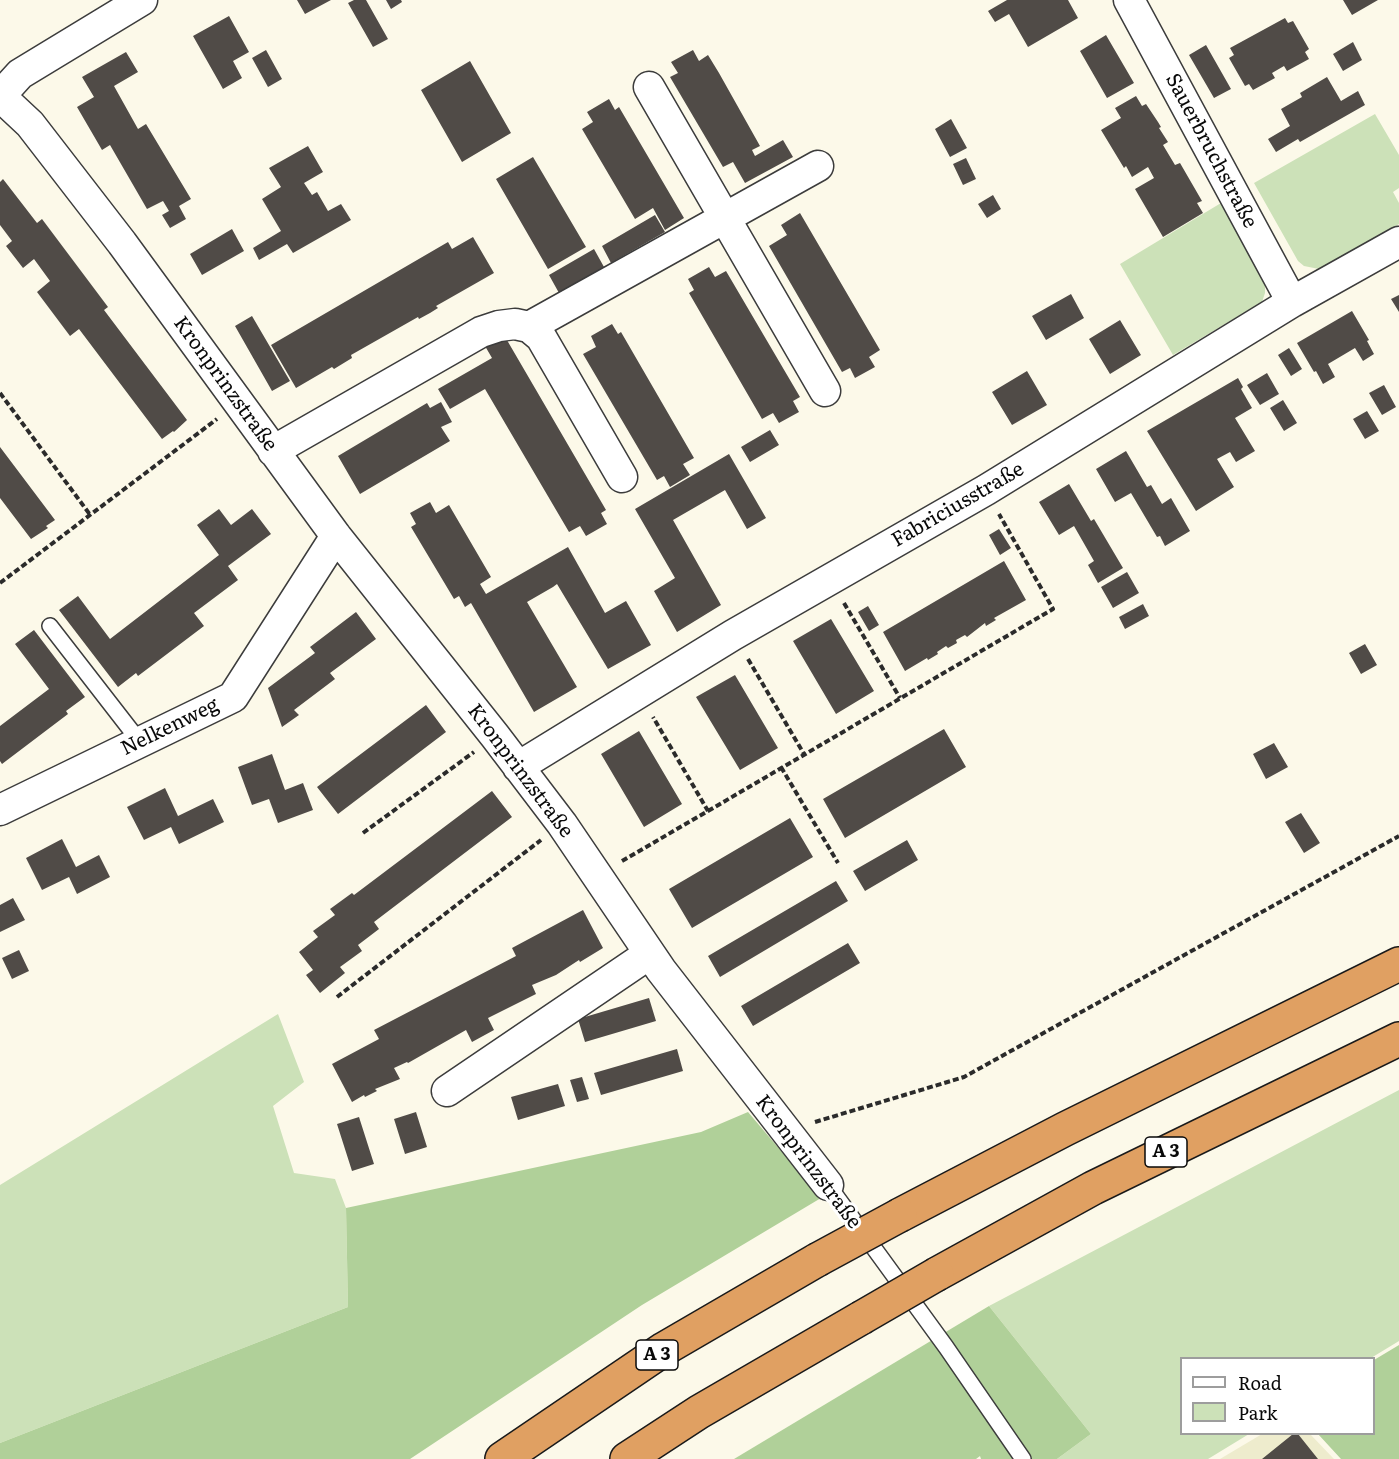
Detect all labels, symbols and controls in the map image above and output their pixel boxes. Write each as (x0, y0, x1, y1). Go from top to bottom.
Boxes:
street label: Sauerbruchstraße (1160, 70, 1262, 232)
street label: Kronprinzstraße (168, 312, 282, 456)
street label: Fabriciusstraße (888, 457, 1028, 553)
street label: Nelkenweg (117, 693, 223, 761)
street label: Kronprinzstraße (462, 700, 578, 842)
street label: Kronprinzstraße (750, 1091, 866, 1233)
road number: A 3 (1145, 1137, 1187, 1167)
road number: A 3 (636, 1340, 678, 1370)
legend (1180, 1357, 1375, 1435)
text: Road (1238, 1369, 1282, 1396)
text: Park (1238, 1399, 1277, 1426)

